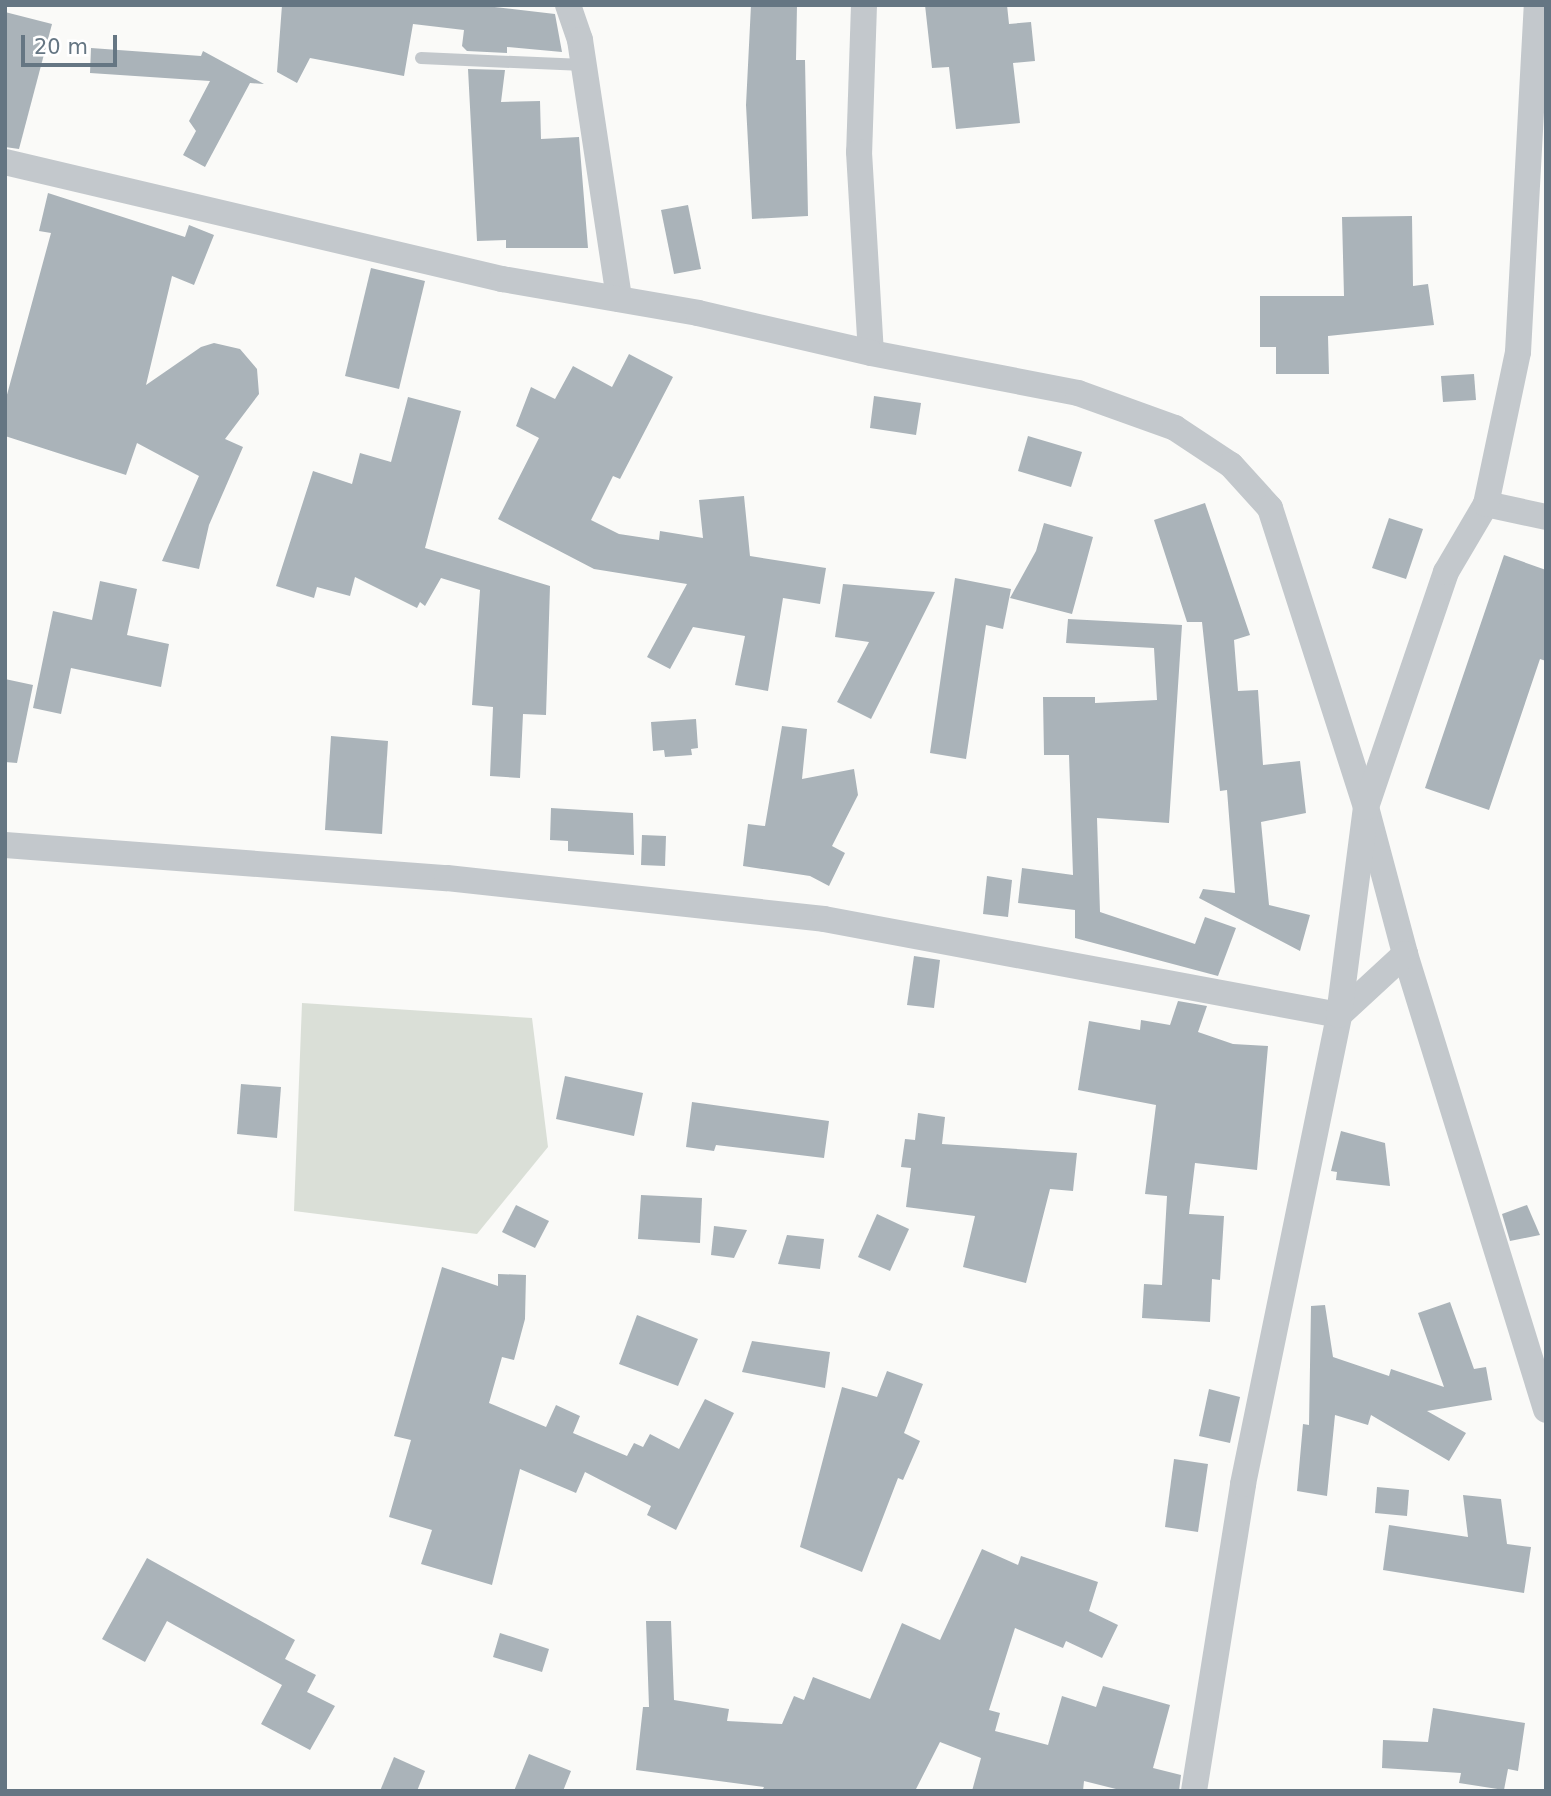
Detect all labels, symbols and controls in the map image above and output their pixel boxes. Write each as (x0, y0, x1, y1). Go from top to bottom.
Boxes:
scale bar (24, 21, 121, 65)
text: 20 m (34, 35, 88, 59)

